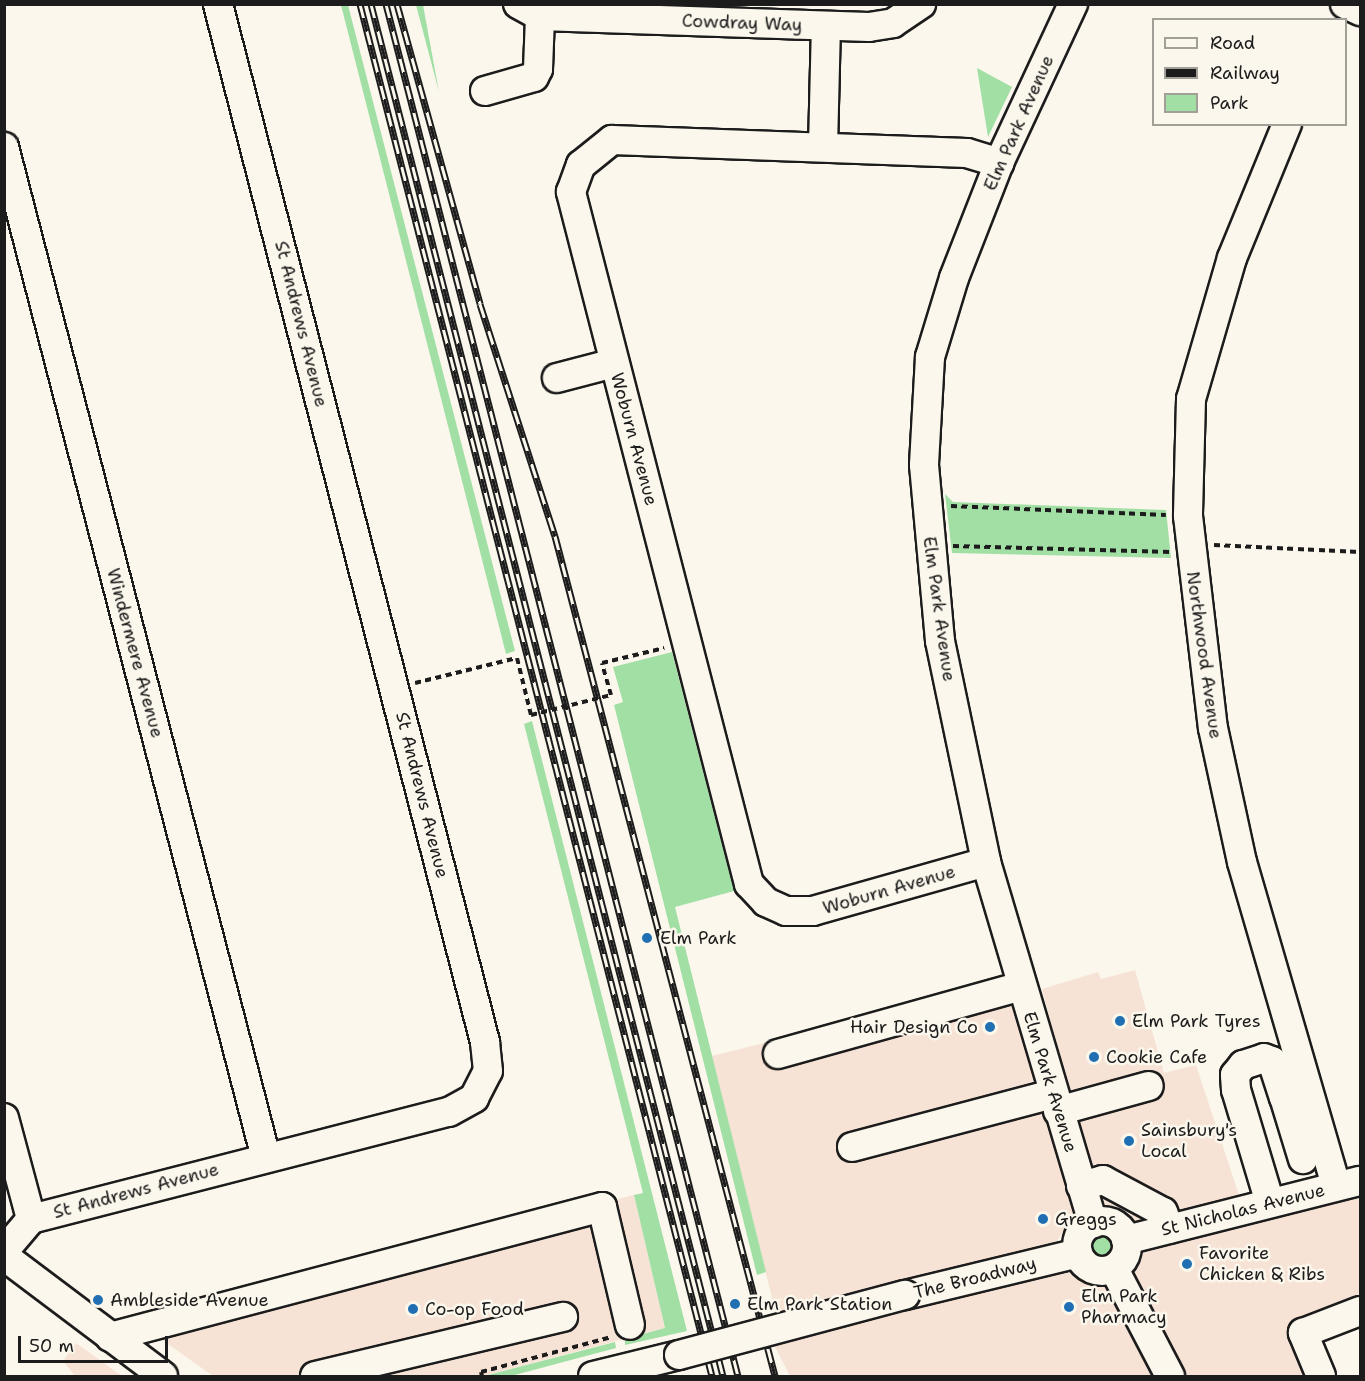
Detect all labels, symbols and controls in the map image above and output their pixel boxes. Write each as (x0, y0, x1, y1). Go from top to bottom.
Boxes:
street label: Cowdray Way (681, 10, 803, 36)
legend (1152, 18, 1347, 126)
text: Road (1210, 31, 1255, 55)
street label: Elm Park Avenue (979, 52, 1059, 194)
text: Railway (1210, 61, 1280, 85)
text: Park (1210, 91, 1249, 115)
street label: St Andrews Avenue (270, 239, 332, 409)
street label: Woburn Avenue (606, 370, 662, 508)
street label: Elm Park Avenue (918, 535, 960, 683)
street label: Windermere Avenue (102, 566, 168, 740)
street label: Northwood Avenue (1182, 570, 1226, 740)
street label: St Andrews Avenue (391, 710, 453, 880)
street label: Woburn Avenue (820, 861, 958, 919)
place label: Elm Park (660, 927, 737, 949)
marker: Elm Park (638, 929, 656, 947)
street label: Elm Park Avenue (1018, 1009, 1082, 1155)
place label: Elm Park Tyres (1132, 1010, 1261, 1032)
marker: Elm Park Tyres (1113, 1014, 1127, 1028)
place label: Hair Design Co (850, 1016, 978, 1038)
marker: Hair Design Co (983, 1020, 997, 1034)
place label: Cookie Cafe (1106, 1046, 1207, 1068)
marker: Cookie Cafe (1087, 1050, 1101, 1064)
place label: Sainsbury's Local (1141, 1120, 1237, 1162)
marker: Sainsbury's Local (1122, 1134, 1136, 1148)
street label: St Andrews Avenue (51, 1159, 221, 1223)
street label: St Nicholas Avenue (1159, 1179, 1327, 1241)
place label: Greggs (1055, 1208, 1117, 1230)
marker: Greggs (1036, 1212, 1050, 1226)
place label: Favorite Chicken & Ribs (1199, 1243, 1325, 1286)
street label: The Broadway (911, 1252, 1039, 1304)
marker: Favorite Chicken & Ribs (1180, 1257, 1194, 1271)
place label: Elm Park Pharmacy (1081, 1286, 1167, 1328)
place label: Ambleside Avenue (110, 1289, 269, 1311)
marker: Ambleside Avenue (91, 1293, 105, 1307)
place label: Elm Park Station (747, 1293, 892, 1315)
marker: Elm Park Station (728, 1297, 742, 1311)
place label: Co-op Food (425, 1298, 524, 1320)
marker: Elm Park Pharmacy (1062, 1300, 1076, 1314)
marker: Co-op Food (406, 1302, 420, 1316)
scale bar (21, 1324, 171, 1362)
text: 50 m (29, 1334, 74, 1358)

